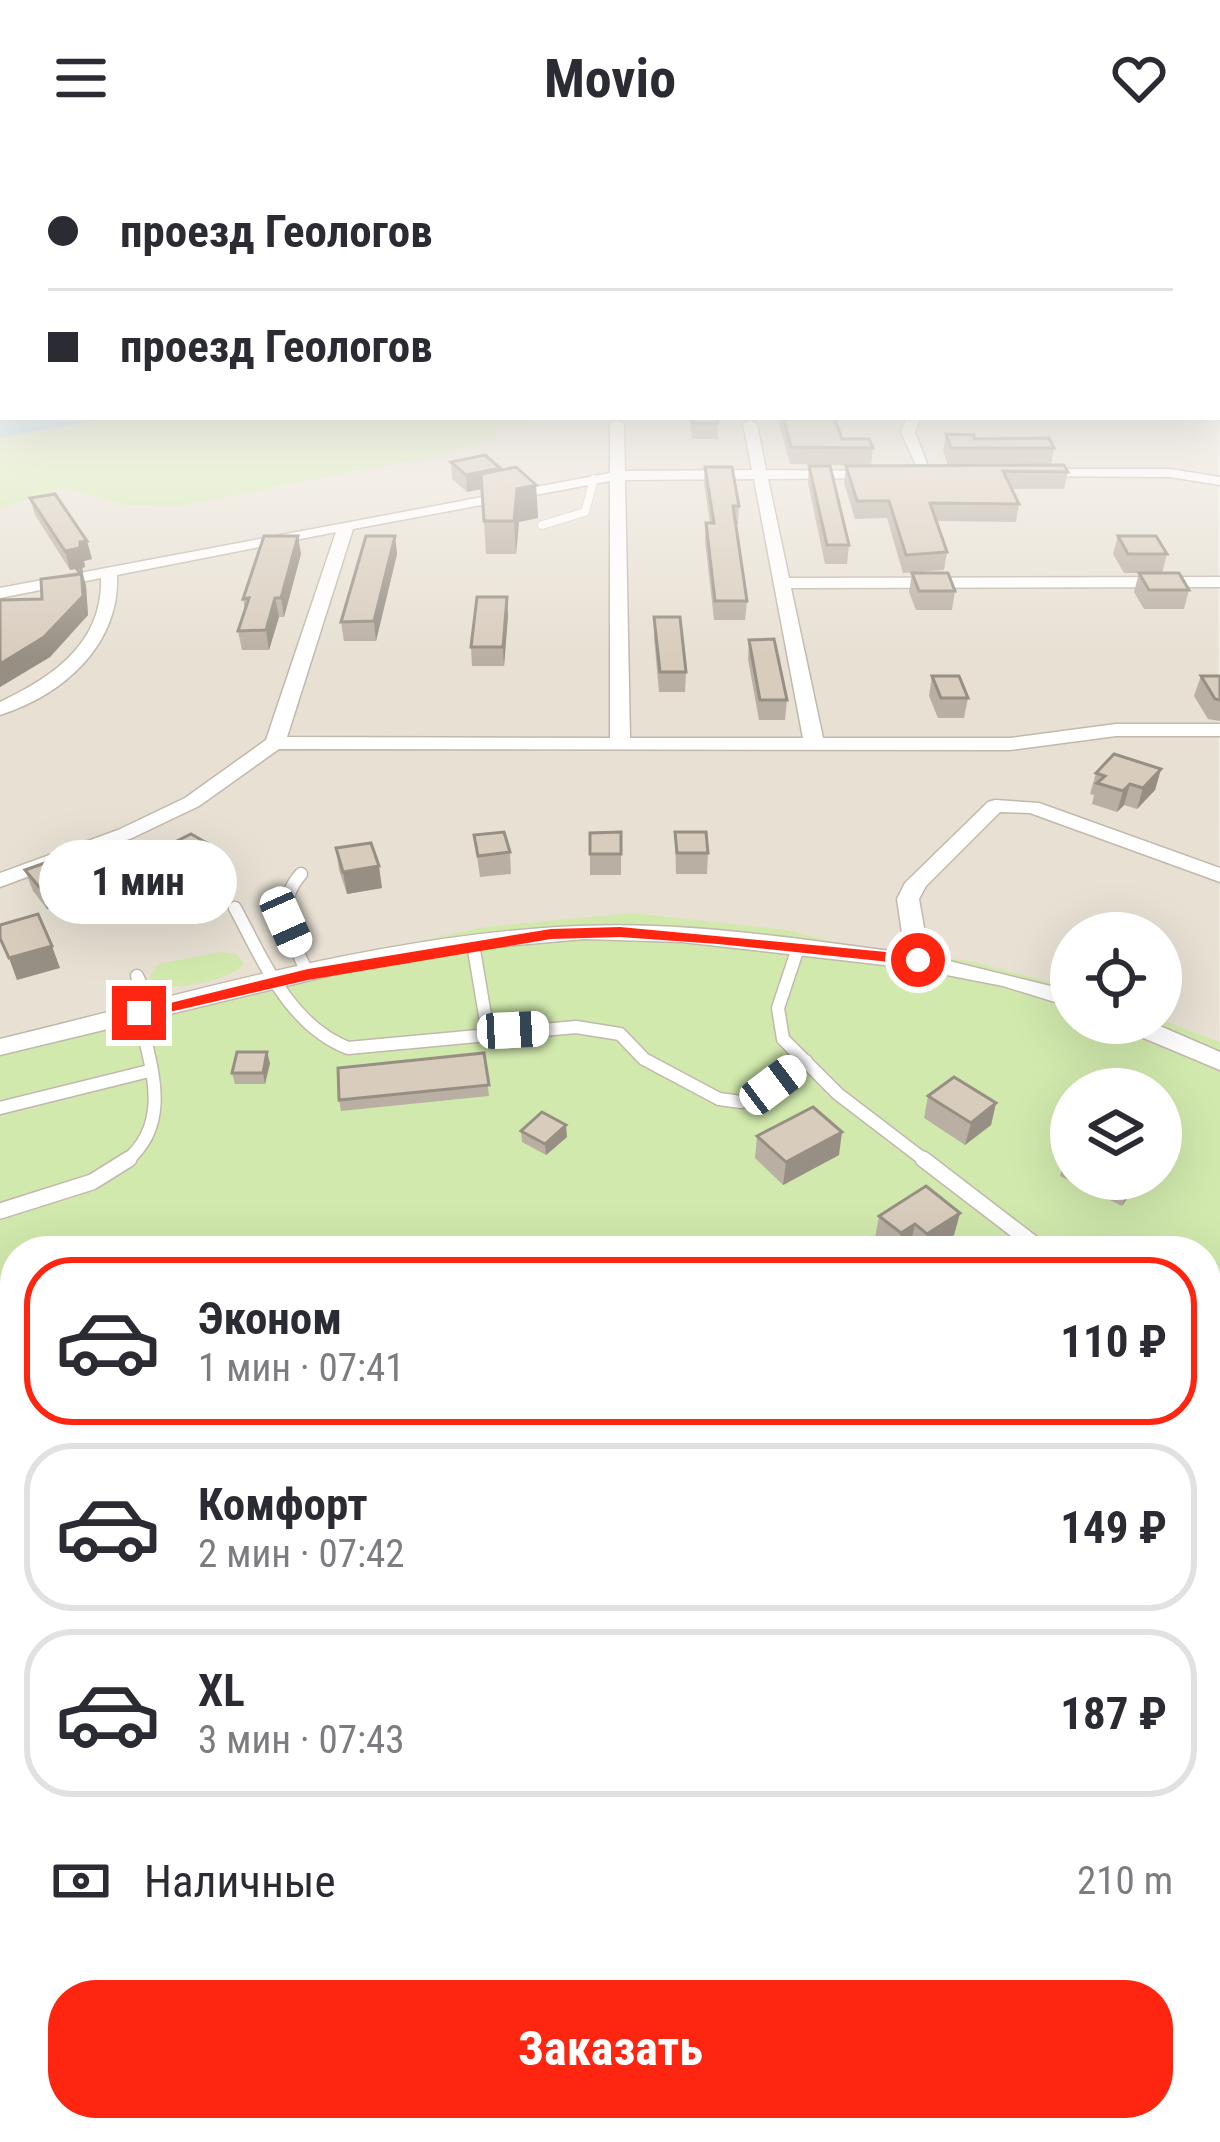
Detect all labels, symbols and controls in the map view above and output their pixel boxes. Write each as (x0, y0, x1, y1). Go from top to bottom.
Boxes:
icon: menu (48, 45, 114, 111)
icon: heart (1106, 45, 1172, 111)
text: Movio (544, 47, 676, 110)
text: проезд Геологов (120, 205, 433, 258)
text: проезд Геологов (120, 320, 433, 373)
callout: 1 мин (40, 839, 238, 923)
text: 1 мин (91, 859, 185, 905)
car (255, 882, 317, 962)
map controls (1050, 912, 1182, 1200)
button: locate (1050, 912, 1182, 1044)
route start (891, 933, 945, 987)
route end (112, 986, 166, 1040)
car (476, 1010, 550, 1050)
car (733, 1049, 813, 1121)
button: layers (1050, 1068, 1182, 1200)
icon: car (54, 1287, 162, 1395)
text: Эконом (198, 1292, 342, 1345)
text: 110 ₽ (1060, 1315, 1167, 1368)
text: 1 мин · 07:41 (198, 1345, 405, 1391)
icon: car (54, 1473, 162, 1581)
text: Комфорт (198, 1478, 368, 1531)
text: 149 ₽ (1060, 1501, 1167, 1554)
text: 2 мин · 07:42 (198, 1531, 405, 1577)
icon: car (54, 1659, 162, 1767)
text: XL (198, 1664, 245, 1717)
text: 187 ₽ (1060, 1687, 1167, 1740)
text: 3 мин · 07:43 (198, 1717, 405, 1763)
icon: cash (48, 1848, 114, 1914)
text: Наличные (144, 1855, 336, 1908)
text: 210 m (1077, 1858, 1173, 1904)
button: Заказать (48, 1980, 1173, 2118)

